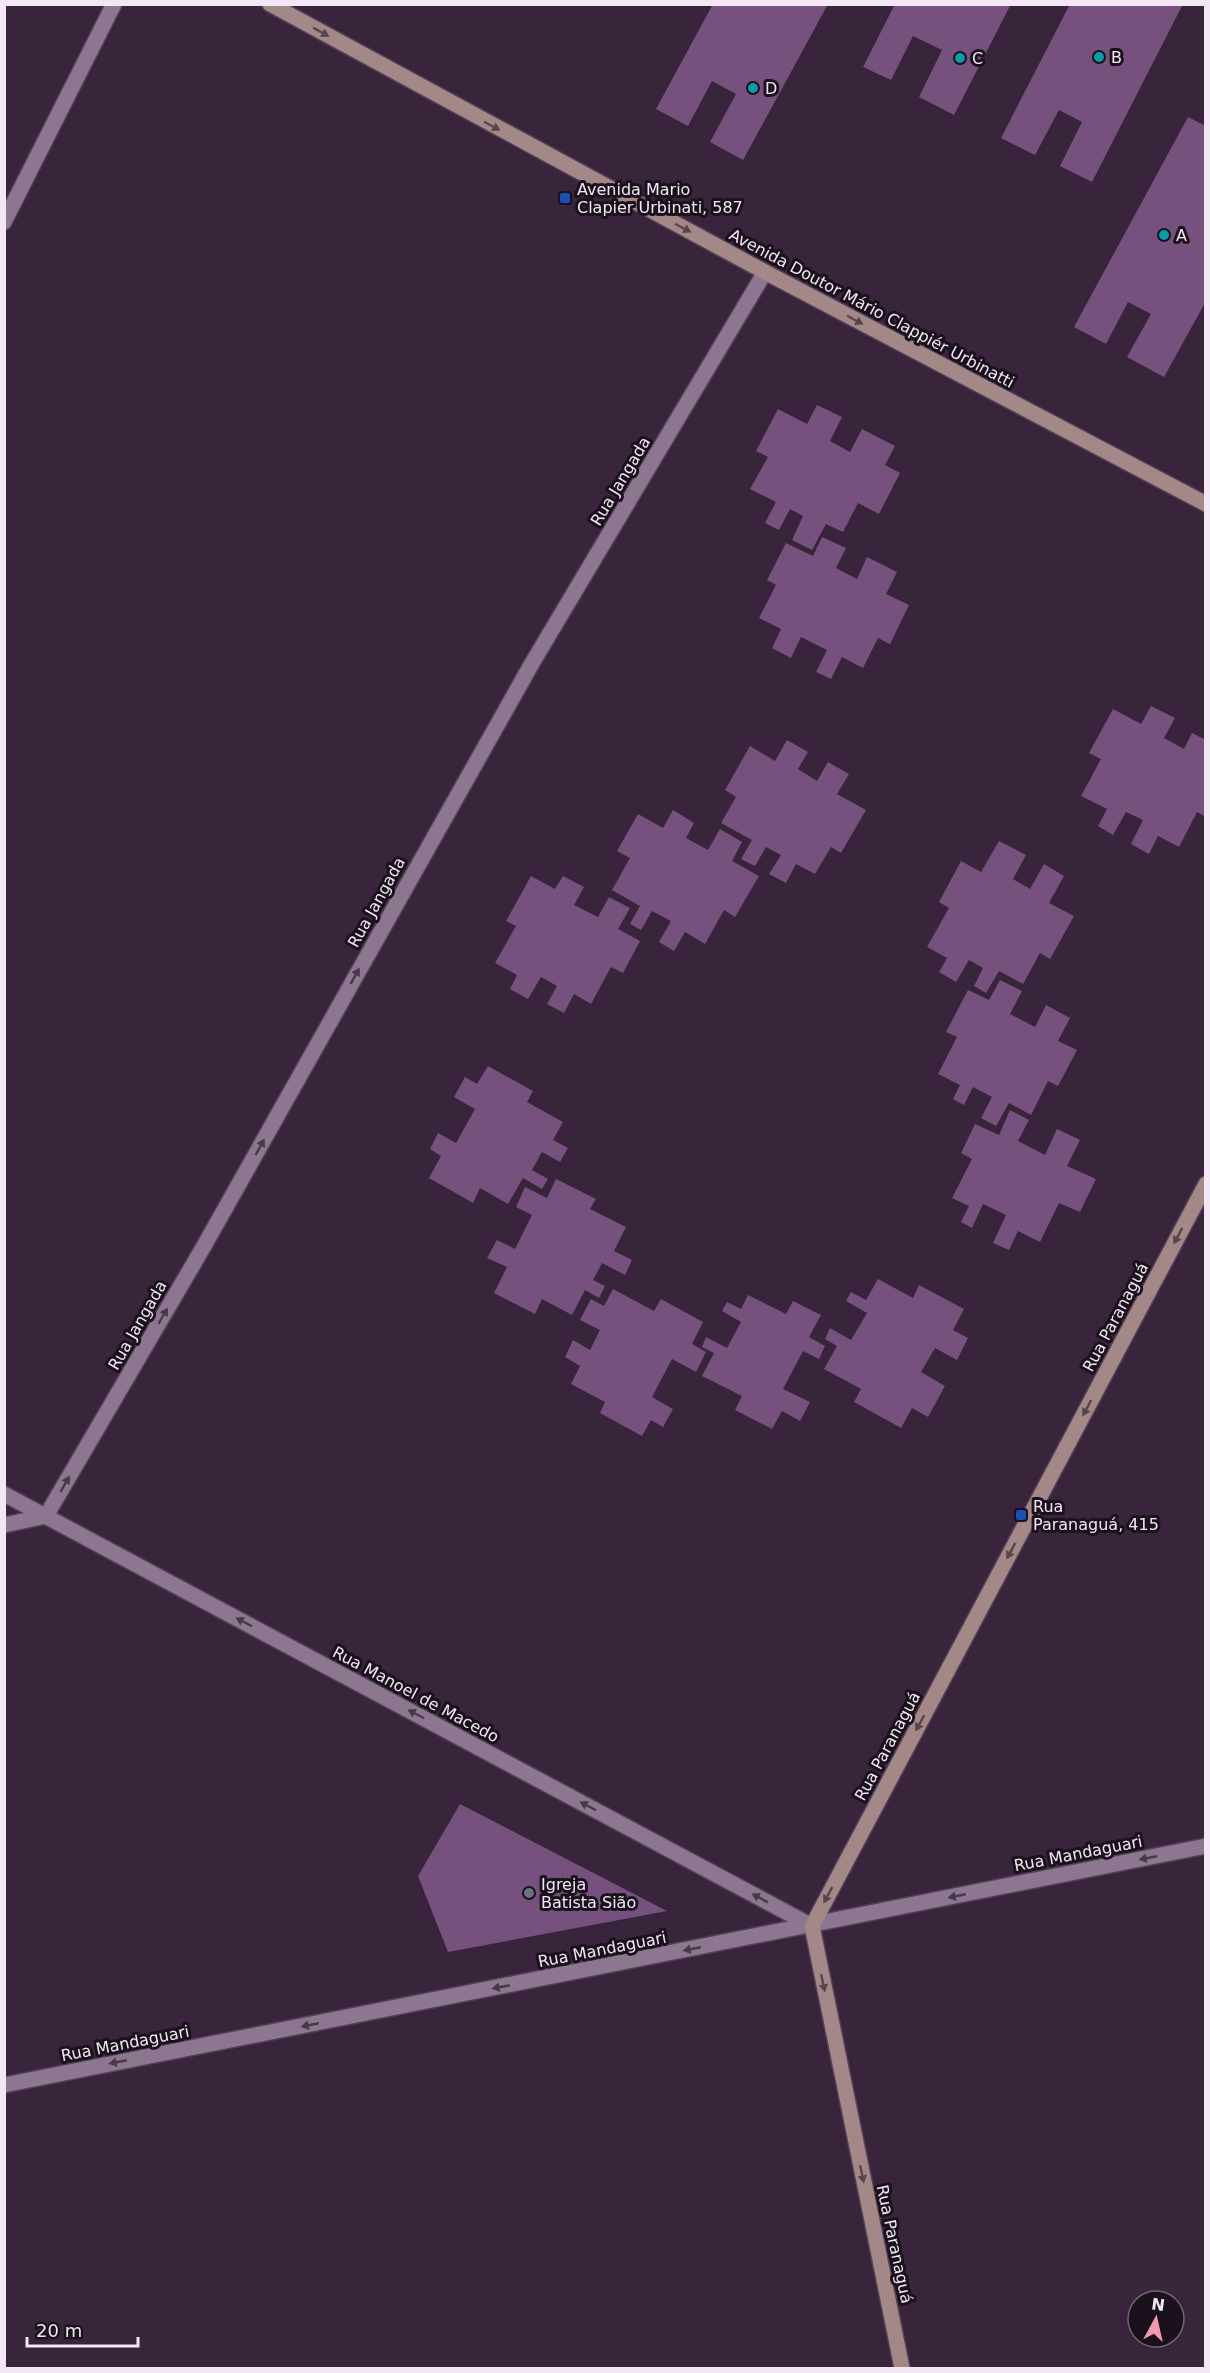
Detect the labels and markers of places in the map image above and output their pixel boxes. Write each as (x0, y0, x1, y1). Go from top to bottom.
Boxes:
place label: B (1111, 48, 1122, 67)
place label: C (972, 49, 983, 68)
marker: B (1092, 50, 1106, 64)
marker: C (953, 51, 967, 65)
place label: D (765, 79, 777, 98)
marker: D (746, 81, 760, 95)
place label: Avenida Mario Clapier Urbinati, 587 (577, 180, 743, 217)
marker: Avenida Mario Clapier Urbinati, 587 (558, 191, 572, 205)
place label: A (1176, 226, 1187, 245)
marker: A (1157, 228, 1171, 242)
place label: Rua Paranaguá, 415 (1033, 1497, 1159, 1534)
marker: Rua Paranaguá, 415 (1014, 1508, 1028, 1522)
place label: Igreja Batista Sião (541, 1875, 636, 1912)
marker: Igreja Batista Sião (522, 1886, 536, 1900)

